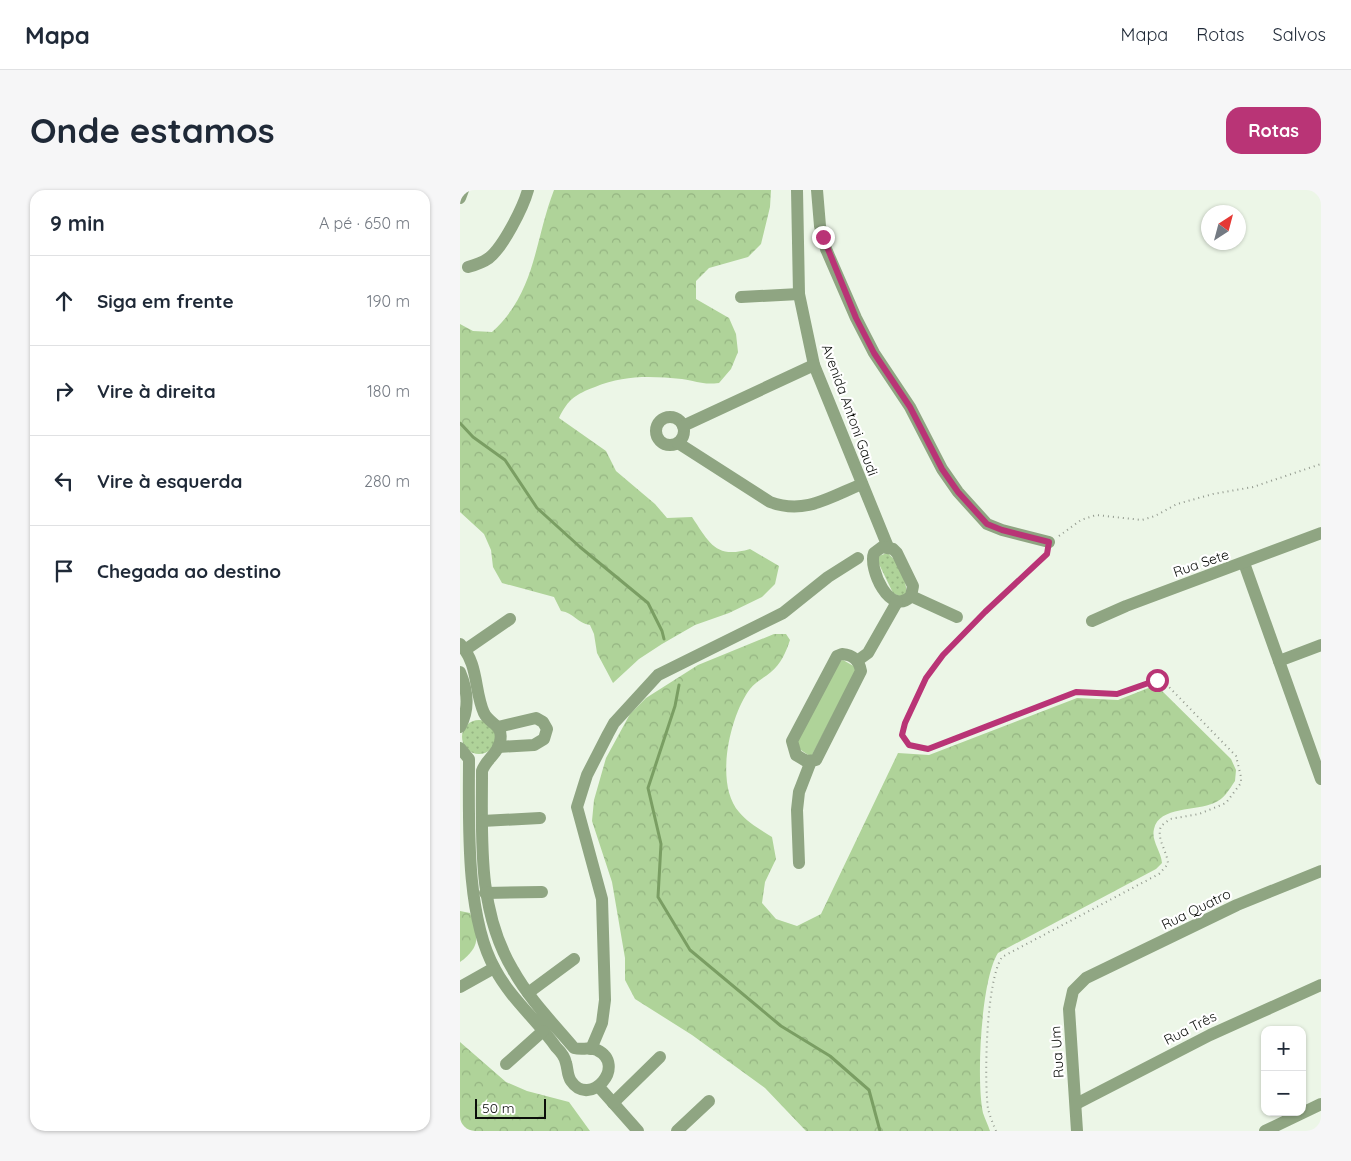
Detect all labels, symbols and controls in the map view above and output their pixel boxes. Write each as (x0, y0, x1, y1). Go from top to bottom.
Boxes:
text: Mapa (25, 20, 90, 50)
text: Mapa (1121, 23, 1168, 46)
text: Rotas (1196, 23, 1245, 46)
text: Salvos (1273, 23, 1326, 46)
button: Rotas (1226, 107, 1321, 154)
text: Onde estamos (30, 108, 275, 152)
north arrow (1201, 205, 1246, 250)
text: 9 min (50, 210, 105, 236)
text: A pé · 650 m (319, 213, 410, 233)
route end (812, 226, 835, 249)
icon: ahead (50, 287, 78, 315)
text: Siga em frente (97, 289, 234, 313)
text: 190 m (367, 291, 410, 311)
street label: Avenida Antoni Gaudi (818, 342, 882, 478)
icon: right (50, 377, 78, 405)
text: Vire à direita (97, 379, 216, 403)
text: 180 m (367, 381, 410, 401)
icon: left (50, 467, 78, 495)
text: Vire à esquerda (97, 469, 242, 493)
text: 280 m (364, 471, 410, 491)
street label: Rua Sete (1171, 545, 1231, 581)
icon: arrive (50, 557, 78, 585)
text: Chegada ao destino (97, 559, 281, 583)
route start (1146, 669, 1169, 692)
street label: Rua Quatro (1158, 884, 1234, 934)
street label: Rua Três (1161, 1007, 1219, 1049)
street label: Rua Um (1046, 1025, 1068, 1079)
map controls (1261, 1026, 1306, 1116)
button: + (1261, 1026, 1306, 1071)
button: − (1261, 1071, 1306, 1116)
scale bar (475, 1096, 546, 1119)
text: 50 m (482, 1099, 515, 1117)

